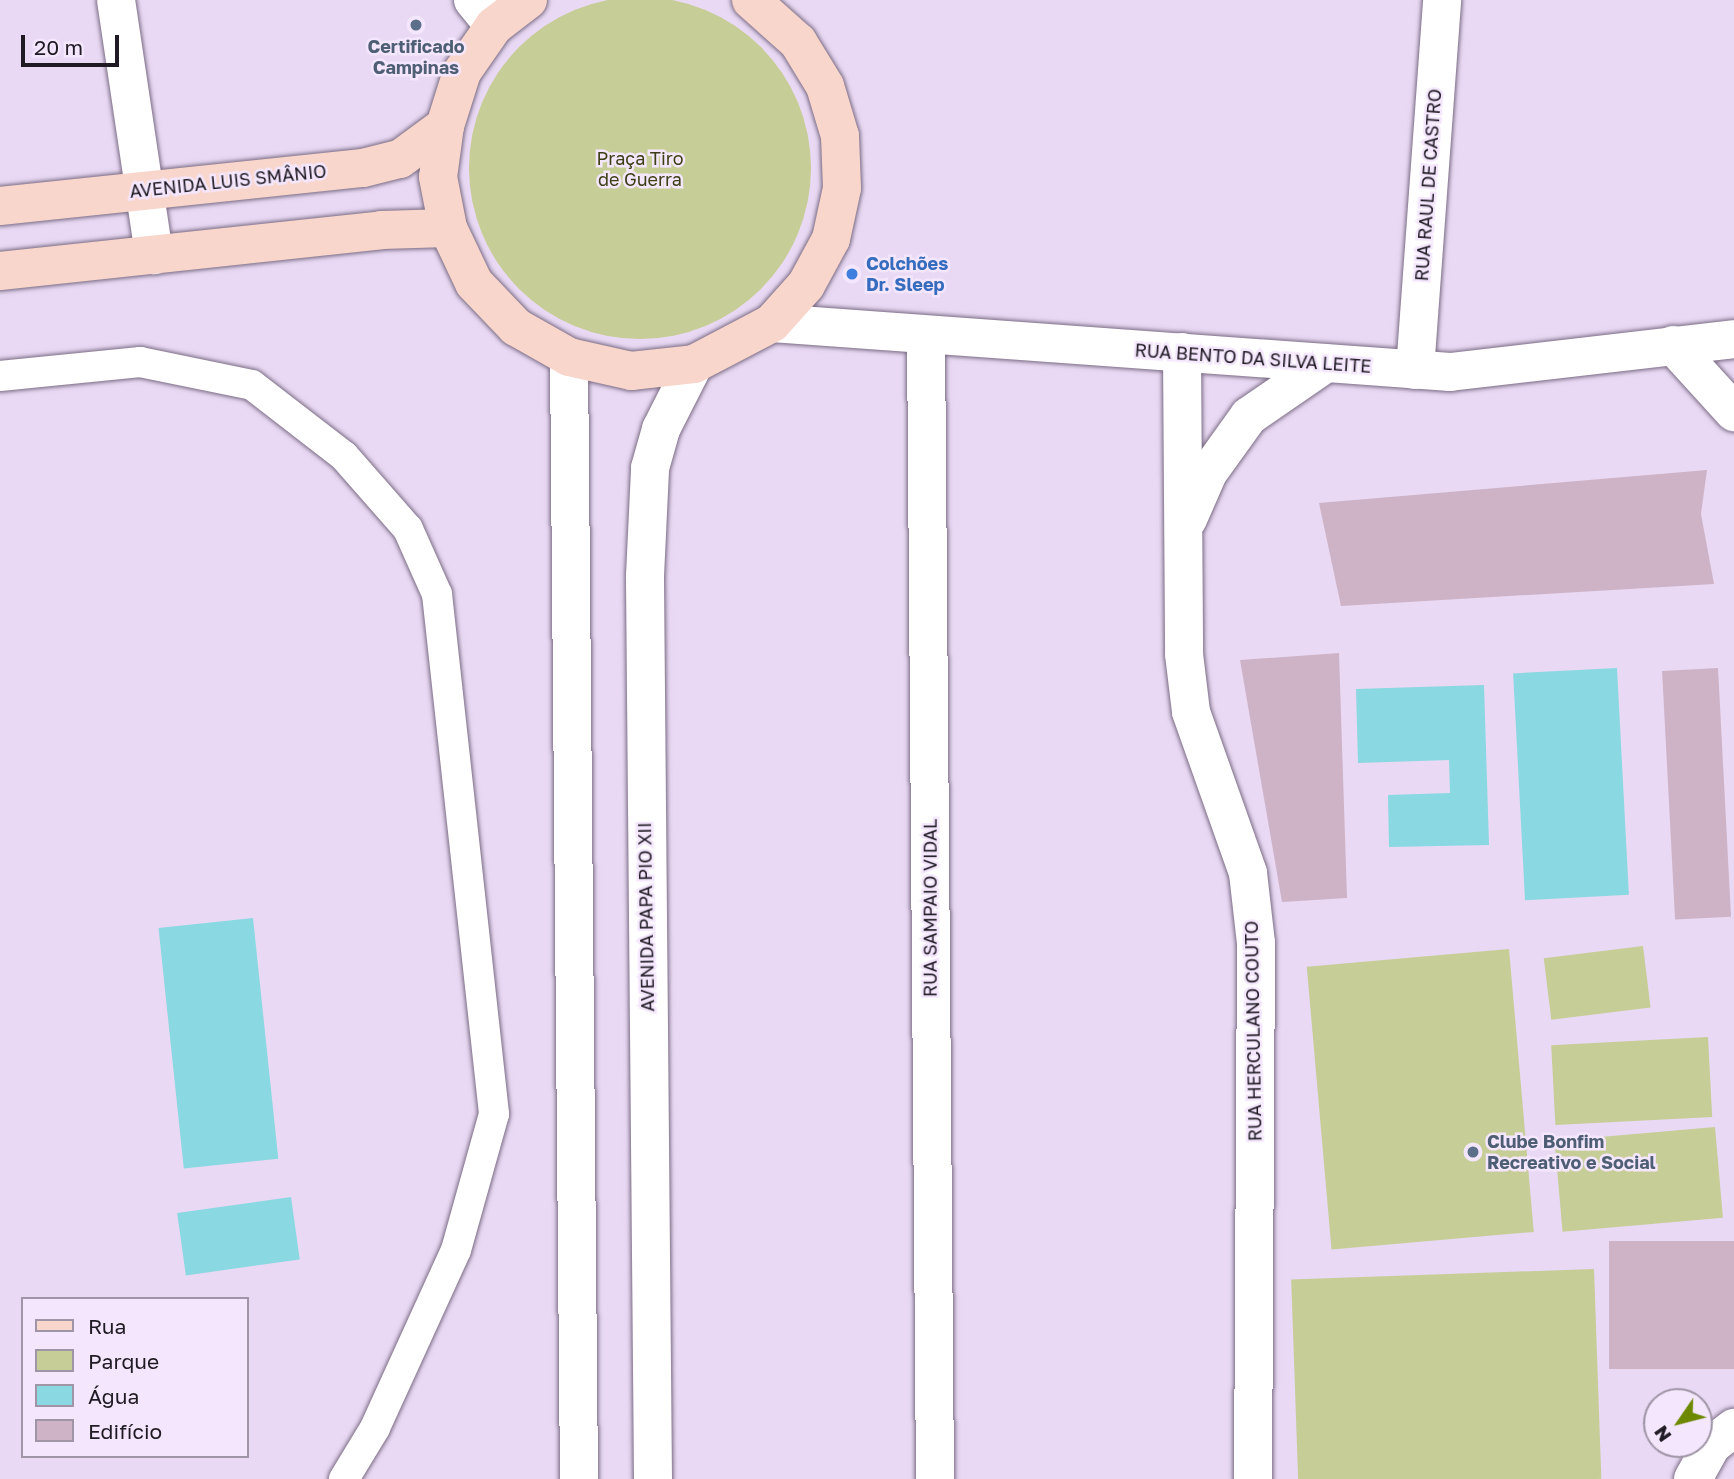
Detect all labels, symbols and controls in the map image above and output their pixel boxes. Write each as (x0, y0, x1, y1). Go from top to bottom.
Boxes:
marker: Certificado Campinas (408, 17, 424, 33)
scale bar (24, 21, 122, 65)
text: 20 m (34, 34, 83, 60)
place label: Certificado Campinas (367, 36, 465, 78)
street label: RUA RAUL DE CASTRO (1411, 88, 1445, 282)
park label: Praça Tiro de Guerra (597, 148, 683, 190)
street label: AVENIDA LUIS SMÂNIO (128, 160, 328, 202)
place label: Colchões Dr. Sleep (866, 253, 948, 296)
marker: Colchões Dr. Sleep (844, 266, 860, 282)
street label: RUA BENTO DA SILVA LEITE (1134, 339, 1372, 377)
street label: RUA SAMPAIO VIDAL (919, 819, 941, 997)
street label: AVENIDA PAPA PIO XII (634, 822, 658, 1012)
street label: RUA HERCULANO COUTO (1240, 920, 1266, 1142)
place label: Clube Bonfim Recreativo e Social (1487, 1131, 1656, 1174)
marker: Clube Bonfim Recreativo e Social (1465, 1144, 1481, 1160)
legend (21, 1297, 248, 1458)
text: Rua (88, 1313, 126, 1339)
text: Parque (88, 1348, 159, 1374)
text: Água (88, 1383, 139, 1409)
north arrow (1643, 1388, 1713, 1458)
text: Edifício (88, 1418, 162, 1444)
text: N (1648, 1422, 1676, 1447)

